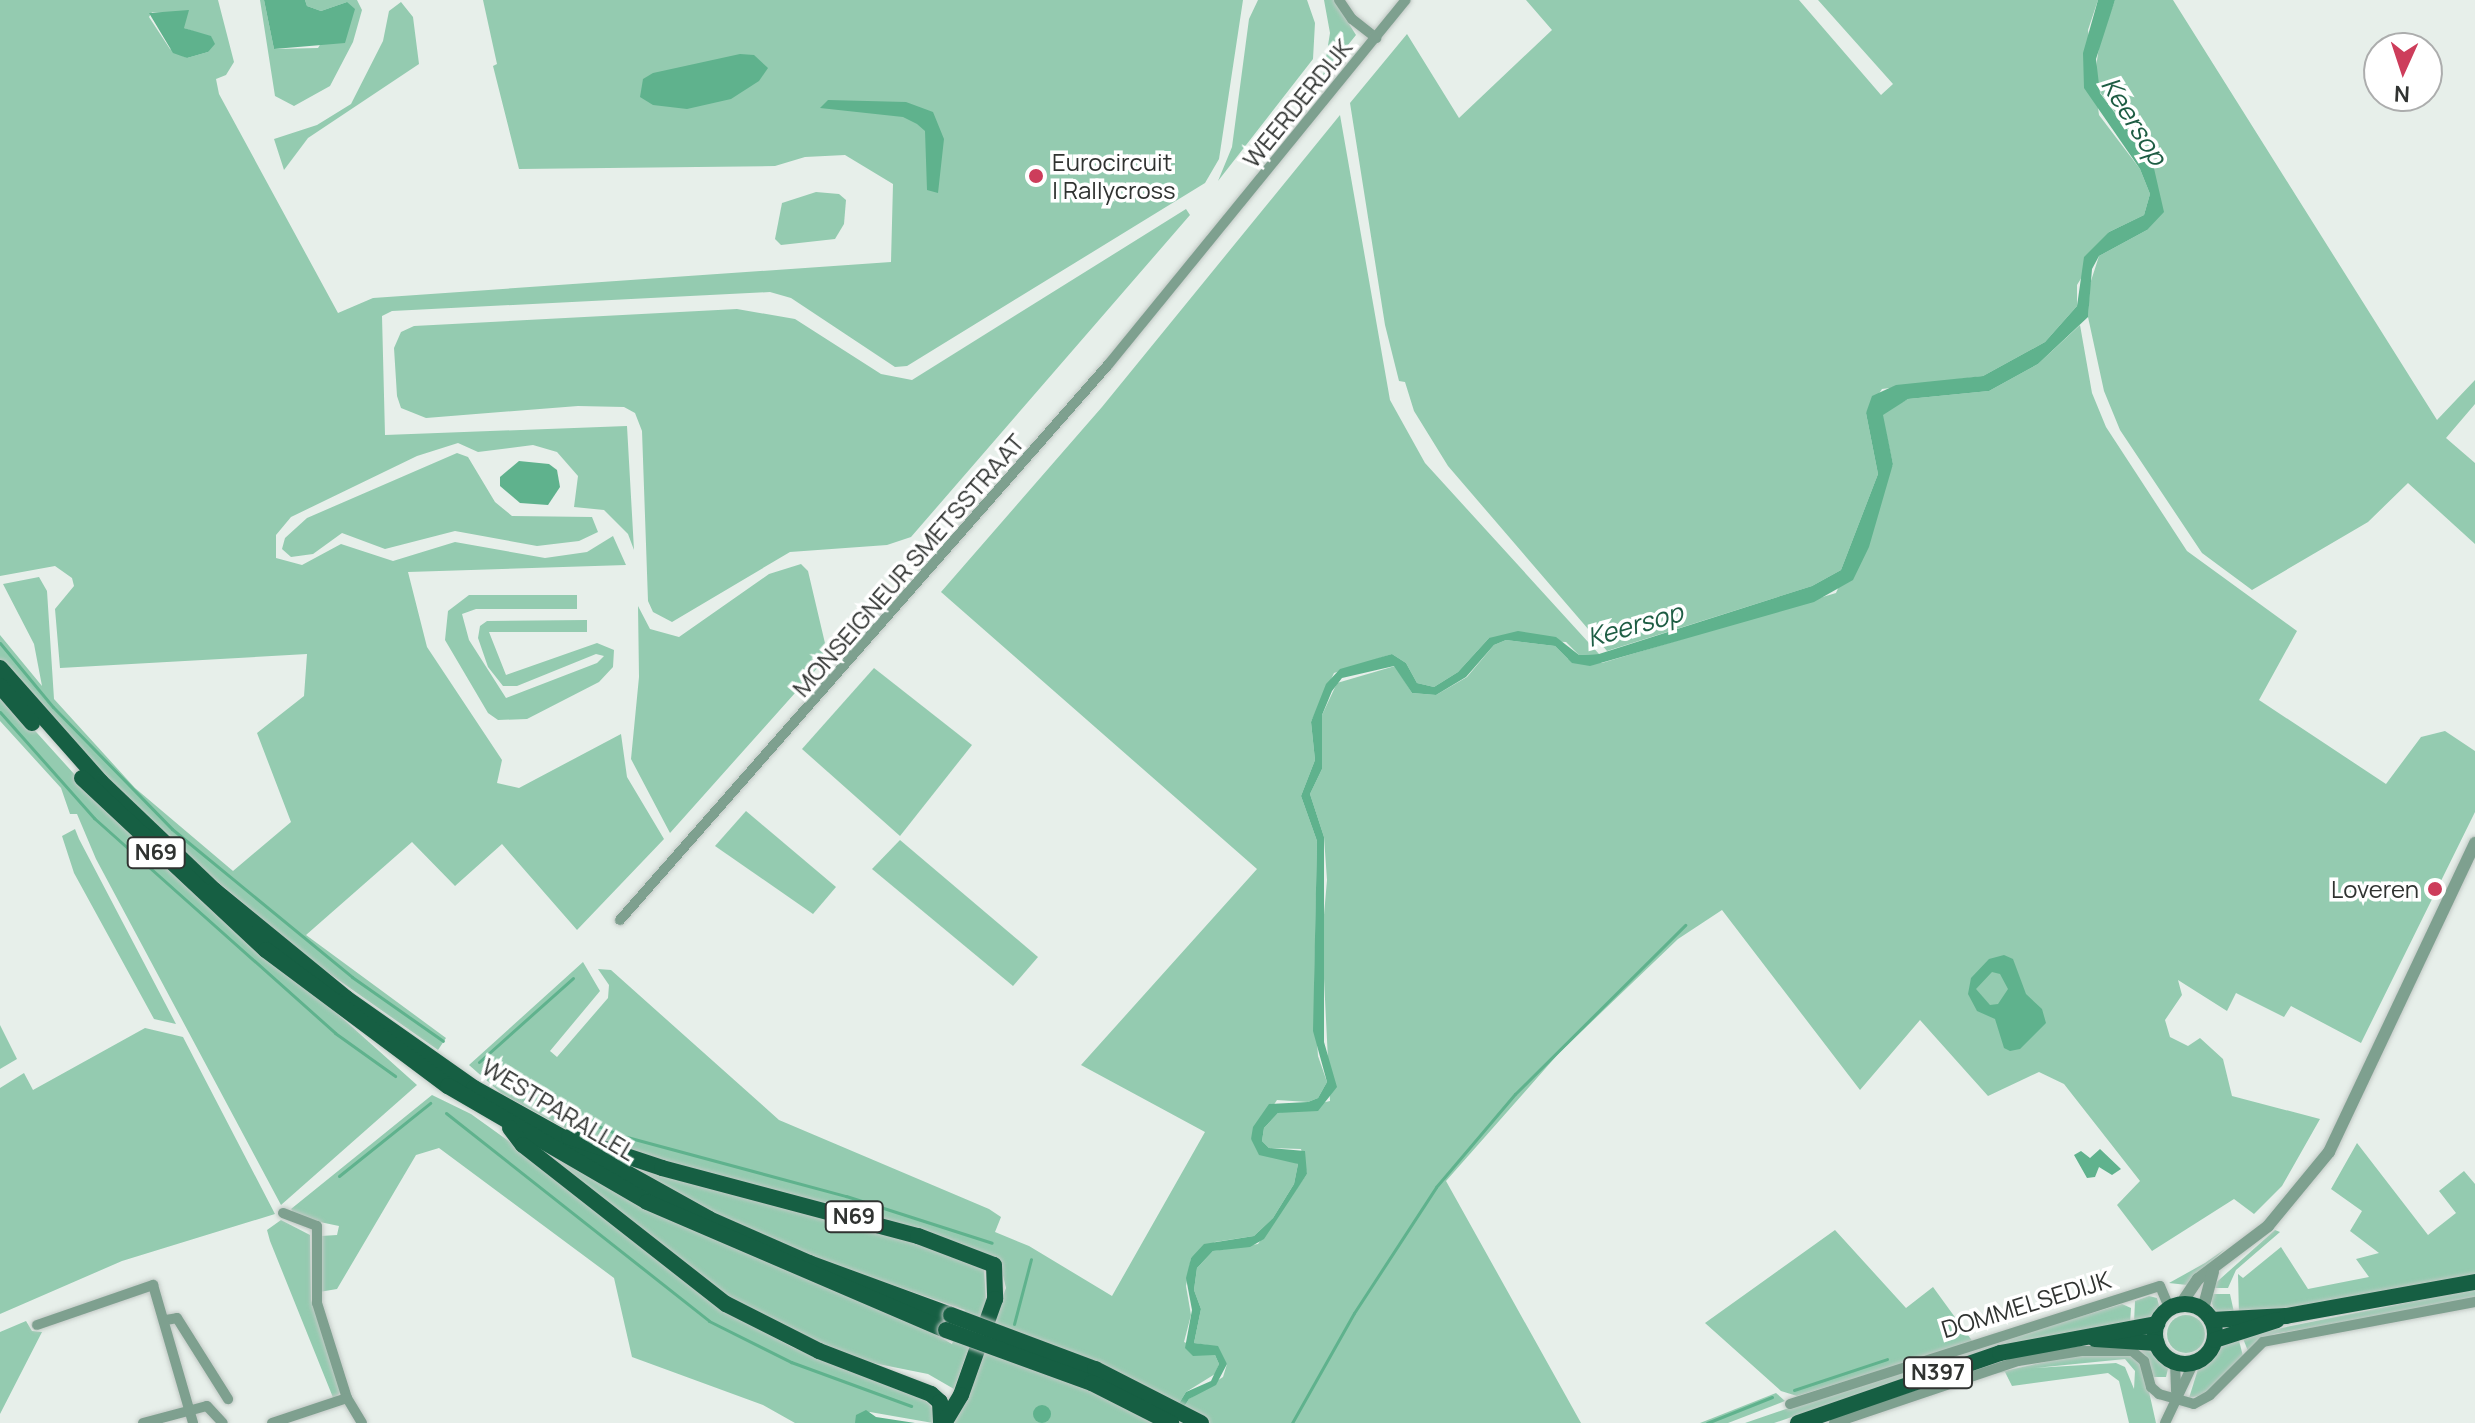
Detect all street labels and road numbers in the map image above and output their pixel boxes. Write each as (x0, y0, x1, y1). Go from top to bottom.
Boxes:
street label: WEERDERDIJK (1236, 33, 1358, 173)
street label: MONSEIGNEUR SMETSSTRAAT (786, 428, 1030, 702)
road number: N69 (126, 835, 186, 871)
street label: WESTPARALLEL (477, 1052, 641, 1166)
road number: N69 (824, 1199, 884, 1235)
street label: DOMMELSEDIJK (1938, 1265, 2114, 1343)
road number: N397 (1902, 1355, 1974, 1391)

